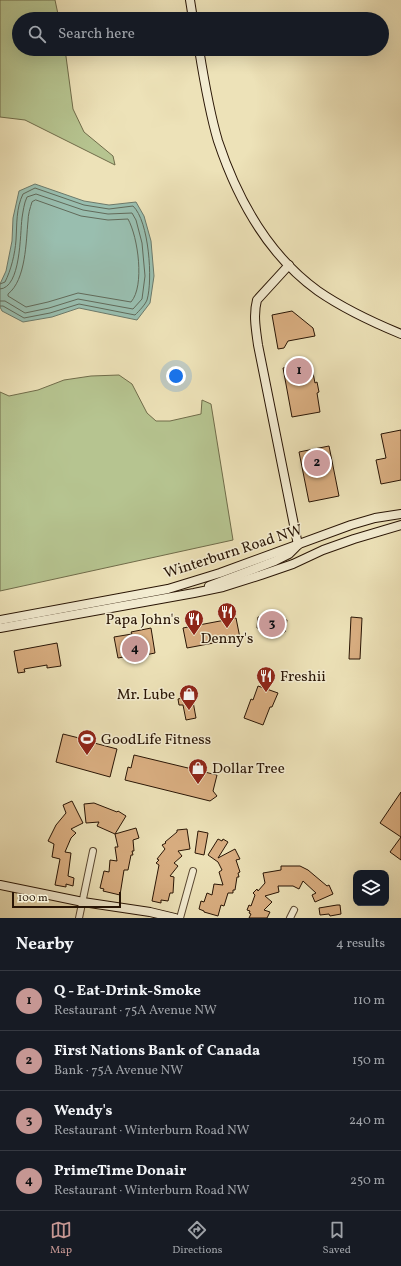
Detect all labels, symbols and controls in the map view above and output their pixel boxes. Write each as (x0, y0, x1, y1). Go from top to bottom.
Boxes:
search box (12, 12, 389, 56)
icon: search (26, 23, 48, 45)
text: Search here (58, 24, 135, 45)
pin: 1 (286, 356, 312, 386)
your location (166, 366, 186, 386)
pin: 2 (304, 448, 330, 478)
street label: Winterburn Road NW (161, 520, 305, 585)
restaurant icon: Denny's (216, 601, 238, 629)
restaurant icon: Papa John's (183, 608, 205, 636)
pin: 3 (259, 609, 285, 639)
place label: Papa John's (105, 610, 180, 631)
place label: Denny's (201, 629, 253, 650)
pin: 4 (122, 634, 148, 664)
restaurant icon: Freshii (255, 665, 277, 693)
place label: Freshii (280, 667, 326, 688)
shop icon: Mr. Lube (178, 683, 200, 711)
place label: Mr. Lube (117, 685, 175, 706)
sports icon: GoodLife Fitness (76, 728, 98, 756)
place label: GoodLife Fitness (101, 730, 211, 751)
shop icon: Dollar Tree (187, 757, 209, 785)
place label: Dollar Tree (212, 759, 285, 780)
map controls (353, 870, 389, 906)
button: layers (353, 870, 389, 906)
scale bar (12, 890, 121, 909)
text: 100 m (18, 891, 48, 906)
text: Nearby (16, 933, 74, 956)
text: 4 results (336, 935, 385, 953)
text: Q - Eat-Drink-Smoke (54, 981, 201, 1002)
text: 1 (26, 992, 32, 1010)
text: 110 m (353, 992, 385, 1010)
text: Restaurant · 75A Avenue NW (54, 1002, 217, 1020)
text: First Nations Bank of Canada (54, 1041, 260, 1062)
text: 2 (26, 1052, 32, 1070)
text: 150 m (352, 1052, 385, 1070)
text: Bank · 75A Avenue NW (54, 1062, 183, 1080)
text: Wendy's (54, 1101, 112, 1122)
text: 3 (26, 1112, 32, 1130)
text: 240 m (349, 1112, 385, 1130)
text: Restaurant · Winterburn Road NW (54, 1122, 250, 1140)
text: PrimeTime Donair (54, 1161, 186, 1182)
text: 4 (25, 1172, 33, 1190)
text: 250 m (350, 1172, 385, 1190)
text: Restaurant · Winterburn Road NW (54, 1182, 250, 1200)
tab: Map (50, 1219, 72, 1258)
tab: Directions (172, 1219, 223, 1258)
tab: Saved (323, 1219, 351, 1258)

